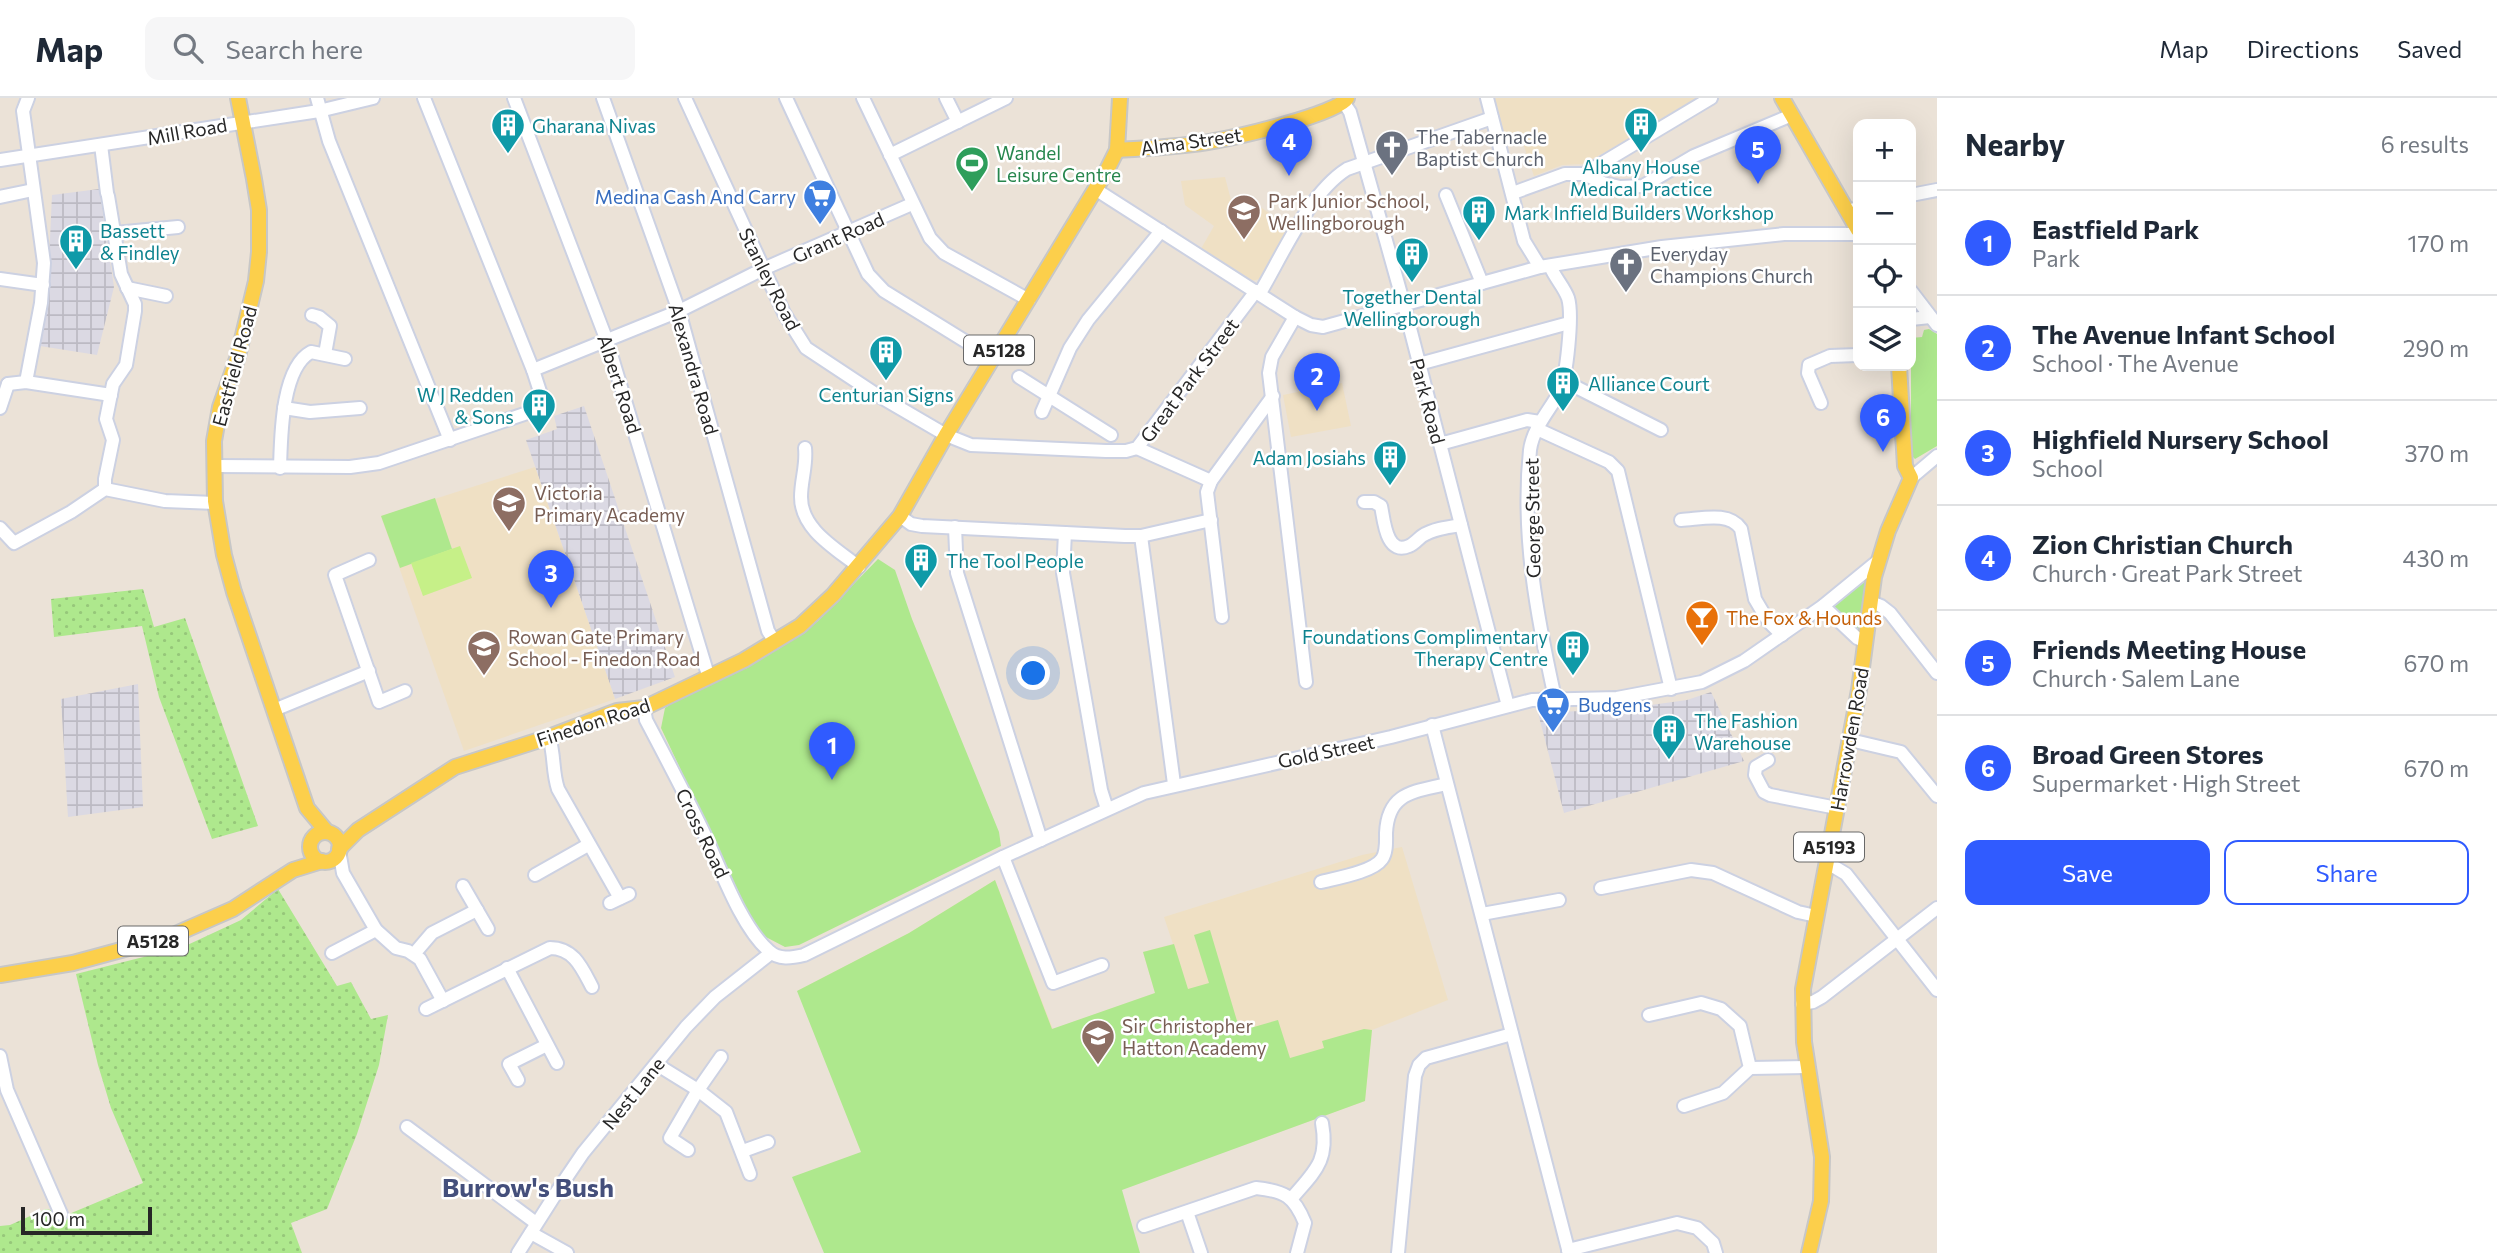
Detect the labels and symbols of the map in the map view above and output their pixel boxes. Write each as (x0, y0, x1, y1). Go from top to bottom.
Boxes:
building icon: Albany House Medical Practice (1622, 105, 1660, 154)
building icon: Gharana Nivas (489, 106, 527, 155)
street label: Mill Road (145, 113, 229, 149)
place label: Gharana Nivas (532, 114, 656, 137)
pin: 4 (1266, 118, 1312, 176)
street label: Alma Street (1139, 122, 1243, 159)
place label: The Tabernacle Baptist Church (1416, 125, 1547, 170)
pin: 5 (1735, 126, 1781, 184)
church icon: The Tabernacle Baptist Church (1373, 128, 1411, 177)
place label: Wandel Leisure Centre (996, 141, 1121, 186)
sports icon: Wandel Leisure Centre (953, 144, 991, 193)
place label: Albany House Medical Practice (1570, 155, 1712, 200)
supermarket icon: Medina Cash And Carry (801, 177, 839, 226)
place label: Medina Cash And Carry (595, 185, 796, 208)
place label: Park Junior School, Wellingborough (1268, 189, 1429, 234)
school or university icon: Park Junior School, Wellingborough (1225, 192, 1263, 241)
building icon: Mark Infield Builders Workshop (1460, 193, 1498, 242)
place label: Mark Infield Builders Workshop (1504, 201, 1774, 224)
street label: Grant Road (789, 207, 887, 267)
place label: Bassett & Findley (100, 219, 180, 264)
building icon: Bassett & Findley (57, 222, 95, 271)
street label: Stanley Road (734, 224, 806, 334)
building icon: Together Dental Wellingborough (1393, 235, 1431, 284)
place label: Everyday Champions Church (1650, 242, 1813, 287)
church icon: Everyday Champions Church (1607, 245, 1645, 294)
place label: Together Dental Wellingborough (1342, 285, 1482, 330)
street label: Alexandra Road (664, 301, 724, 437)
street label: Eastfield Road (207, 303, 261, 429)
street label: Great Park Street (1135, 313, 1243, 447)
street label: Albert Road (593, 332, 647, 436)
building icon: Centurian Signs (867, 333, 905, 382)
road number: A5128 (964, 336, 1034, 364)
pin: 2 (1294, 353, 1340, 411)
street label: Park Road (1406, 356, 1450, 446)
building icon: Alliance Court (1544, 364, 1582, 413)
place label: Alliance Court (1588, 372, 1710, 395)
place label: W J Redden & Sons (417, 383, 514, 428)
place label: Centurian Signs (818, 383, 954, 406)
building icon: W J Redden & Sons (520, 386, 558, 435)
pin: 6 (1860, 394, 1906, 452)
building icon: Adam Josiahs (1371, 438, 1409, 487)
place label: Adam Josiahs (1253, 446, 1366, 469)
street label: George Street (1519, 457, 1545, 578)
place label: Victoria Primary Academy (534, 481, 685, 526)
school or university icon: Victoria Primary Academy (490, 484, 528, 533)
building icon: The Tool People (902, 541, 940, 590)
place label: The Tool People (946, 549, 1084, 572)
pin: 3 (528, 550, 574, 608)
bar icon: The Fox & Hounds (1683, 598, 1721, 647)
place label: The Fox & Hounds (1726, 606, 1882, 629)
place label: Rowan Gate Primary School - Finedon Road (508, 625, 700, 670)
place label: Foundations Complimentary Therapy Centre (1302, 625, 1548, 670)
school or university icon: Rowan Gate Primary School - Finedon Road (465, 628, 503, 677)
building icon: Foundations Complimentary Therapy Centre (1554, 628, 1592, 677)
your location (1016, 656, 1050, 690)
street label: Harrowden Road (1825, 666, 1873, 812)
supermarket icon: Budgens (1534, 685, 1572, 734)
street label: Finedon Road (533, 693, 653, 751)
place label: Budgens (1578, 693, 1652, 716)
place label: The Fashion Warehouse (1694, 709, 1798, 754)
building icon: The Fashion Warehouse (1650, 712, 1688, 761)
pin: 1 (809, 722, 855, 780)
street label: Gold Street (1275, 729, 1377, 772)
street label: Cross Road (671, 784, 735, 882)
road number: A5193 (1794, 832, 1864, 862)
road number: A5128 (118, 926, 188, 956)
place label: Sir Christopher Hatton Academy (1122, 1014, 1267, 1059)
school or university icon: Sir Christopher Hatton Academy (1079, 1017, 1117, 1066)
street label: Nest Lane (597, 1052, 669, 1134)
district label: Burrow's Bush (442, 1171, 614, 1202)
scale bar (21, 1204, 152, 1236)

